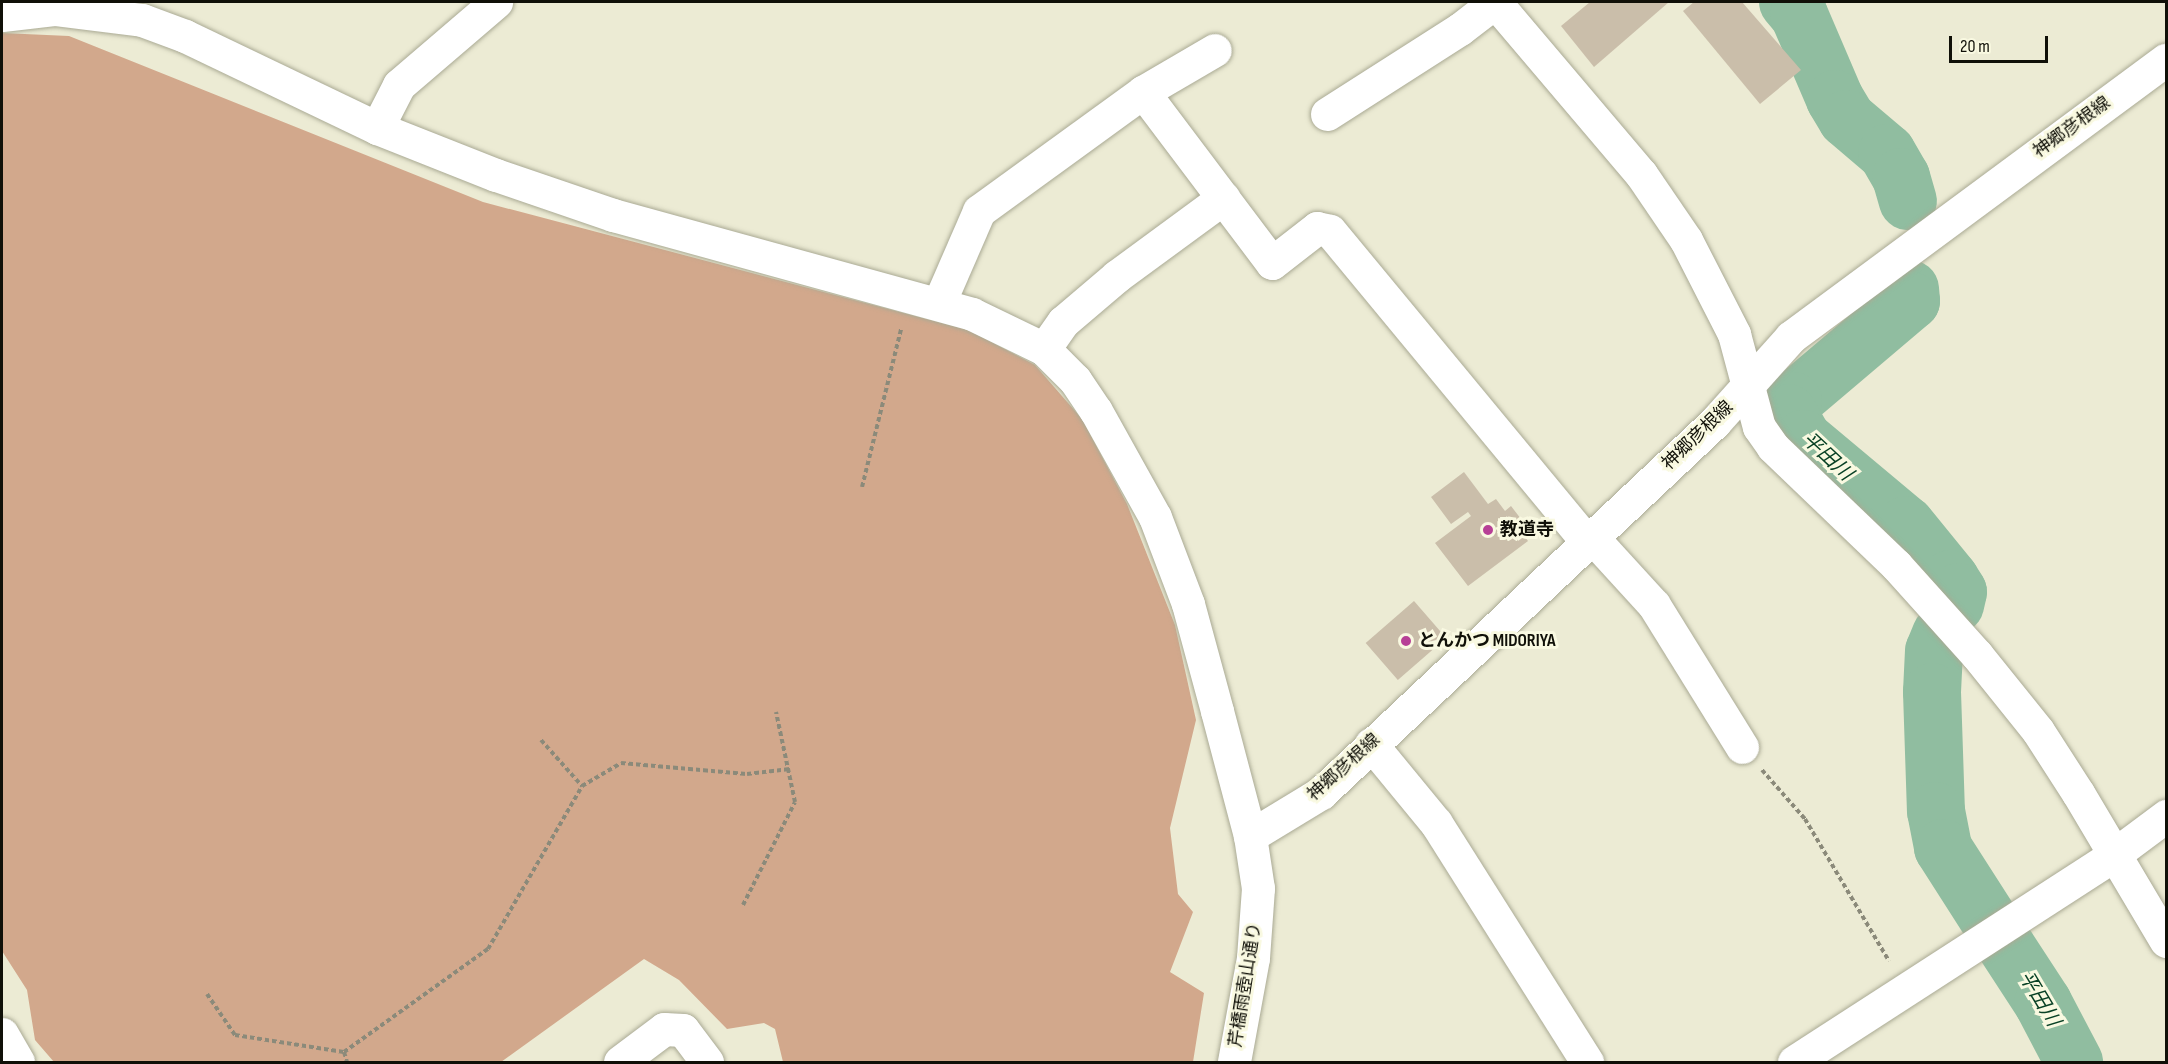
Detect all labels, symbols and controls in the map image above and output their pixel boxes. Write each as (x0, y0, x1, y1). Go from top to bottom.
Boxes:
scale bar (1952, 24, 2051, 62)
text: 20 m (1960, 36, 1990, 57)
street label: 神郷彦根線 (2029, 93, 2115, 163)
street label: 神郷彦根線 (1658, 397, 1738, 475)
water label: 平田川 (1797, 428, 1857, 486)
place label: 教道寺 (1500, 519, 1554, 541)
marker: 教道寺 (1481, 523, 1495, 537)
place label: とんかつ MIDORIYA (1418, 630, 1556, 652)
marker: とんかつ MIDORIYA (1399, 634, 1413, 648)
street label: 神郷彦根線 (1303, 730, 1385, 806)
street label: 芹橋雨壺山通り (1225, 921, 1267, 1049)
water label: 平田川 (2013, 967, 2065, 1031)

